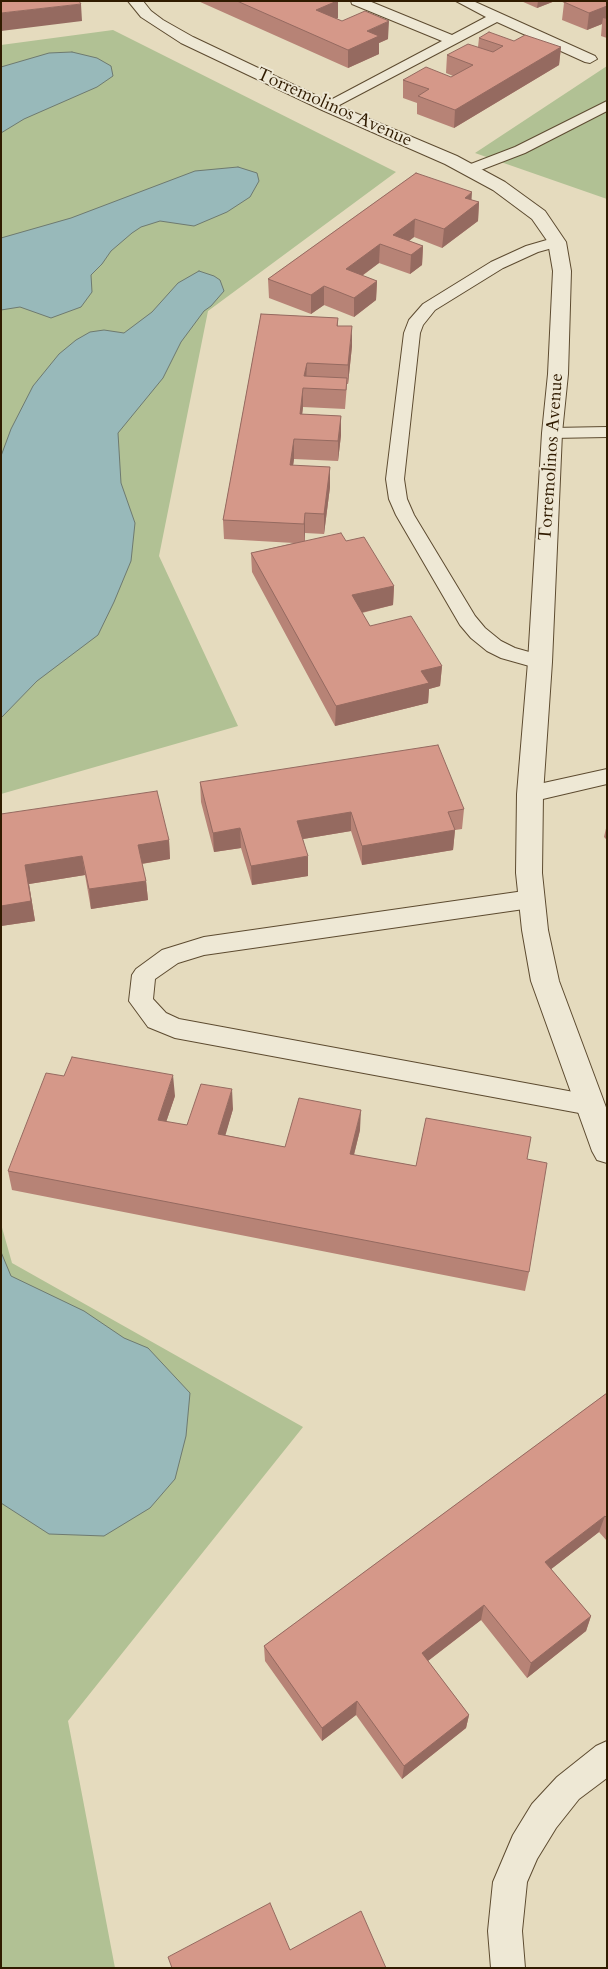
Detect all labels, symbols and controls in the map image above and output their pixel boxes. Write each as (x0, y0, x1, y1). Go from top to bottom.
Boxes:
street label: Torremolinos Avenue (253, 64, 415, 152)
street label: Torremolinos Avenue (535, 372, 569, 542)

